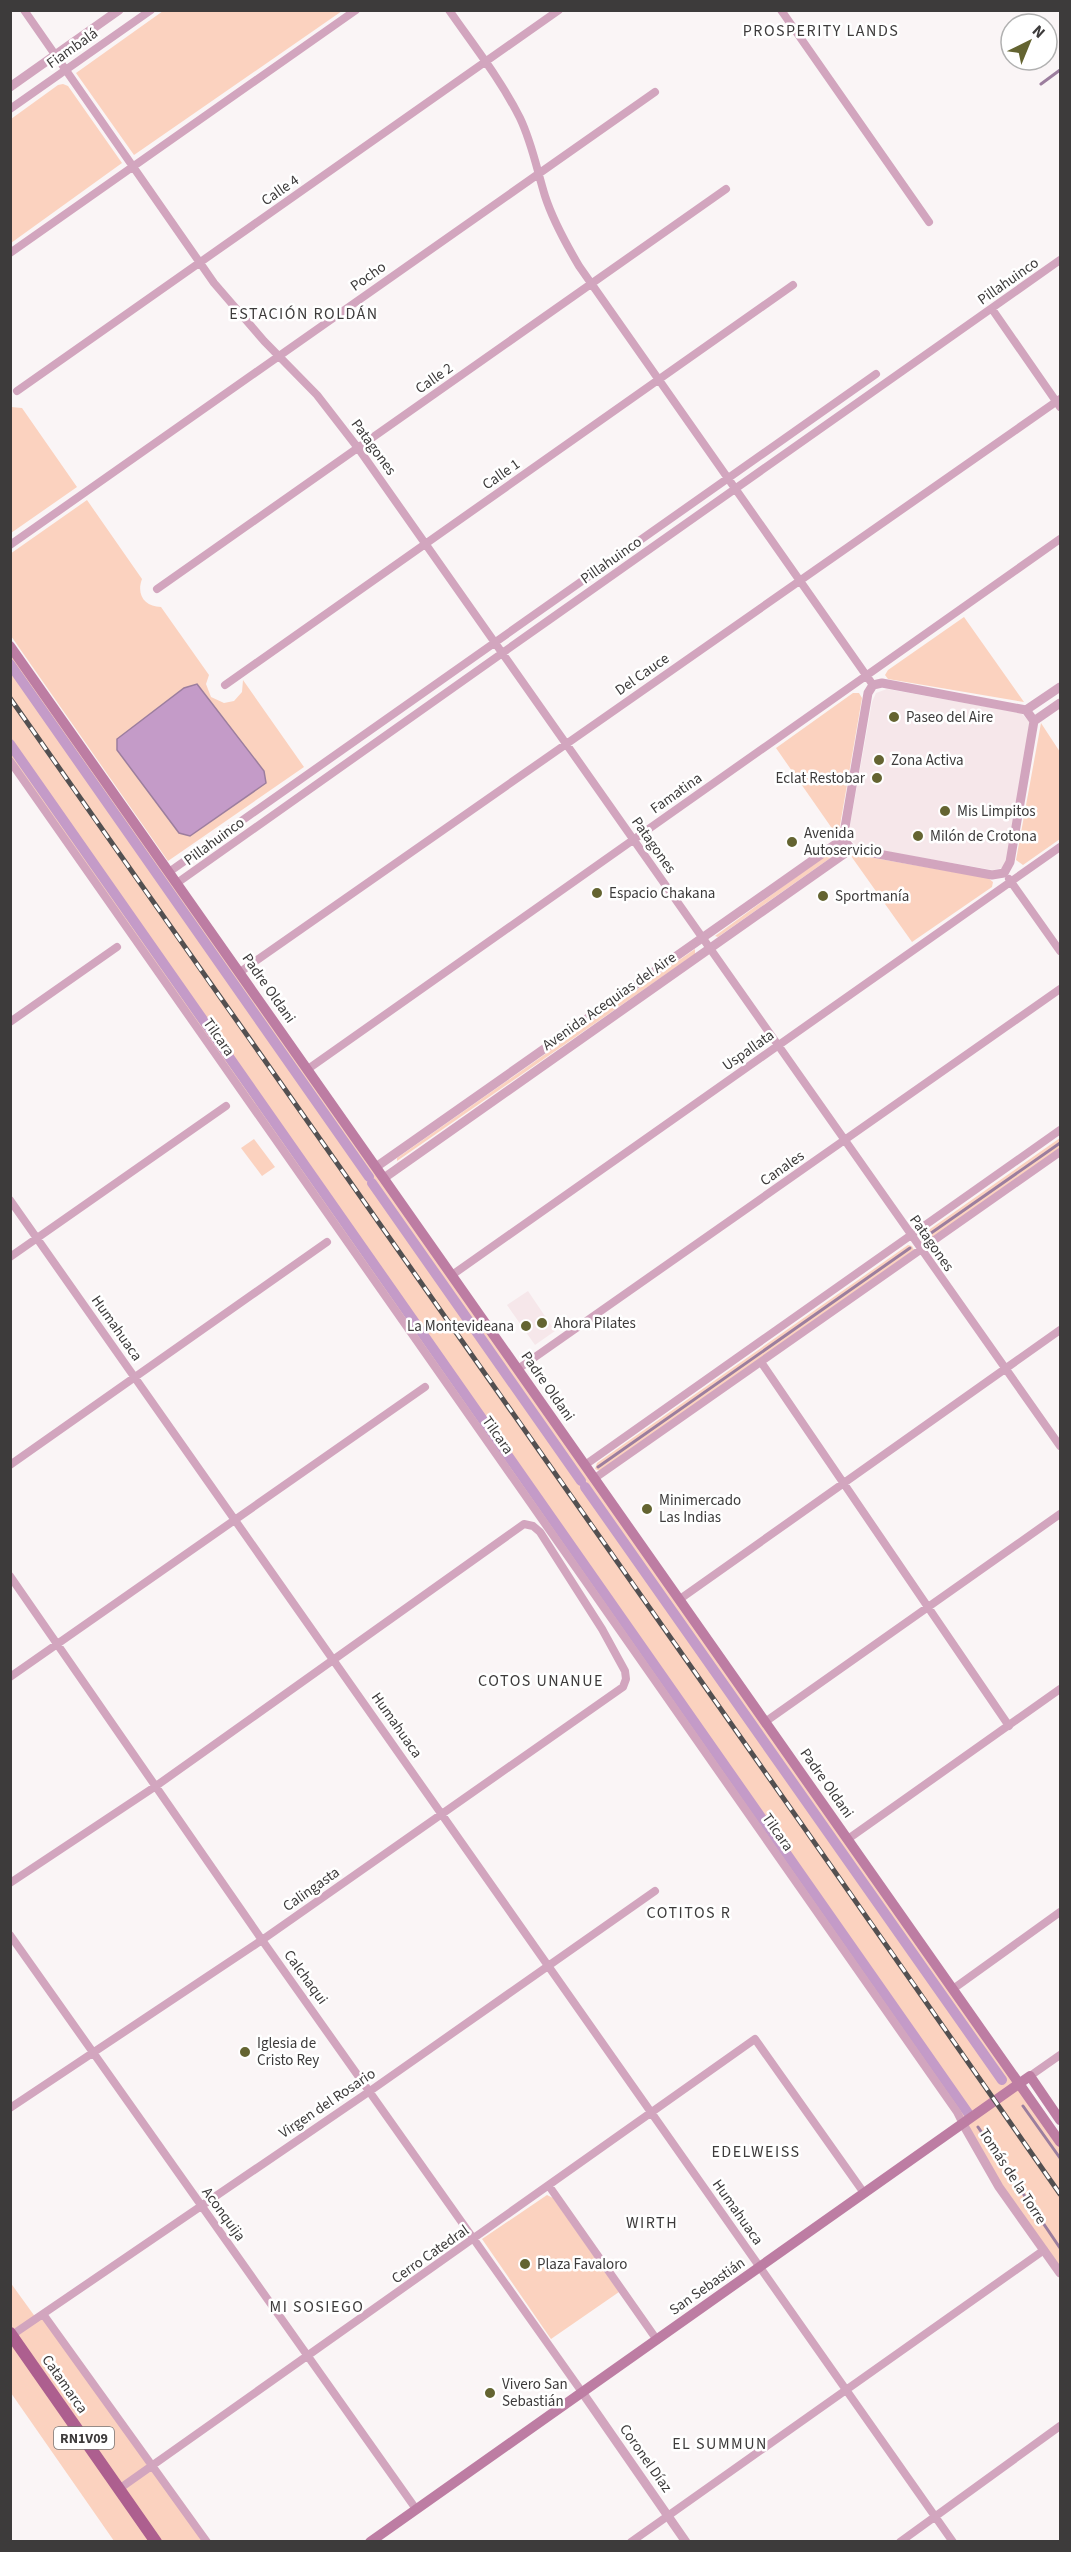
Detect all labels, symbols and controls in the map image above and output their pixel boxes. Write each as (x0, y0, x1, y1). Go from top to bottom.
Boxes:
north arrow (999, 12, 1059, 72)
district label: PROSPERITY LANDS (743, 20, 899, 42)
text: N (1027, 20, 1050, 43)
street label: Fiambalá (42, 23, 102, 74)
street label: Calle 4 (257, 170, 304, 211)
street label: Pillahuinco (973, 253, 1043, 310)
street label: Pocho (346, 257, 390, 296)
district label: ESTACIÓN ROLDÁN (229, 303, 379, 325)
street label: Calle 2 (411, 358, 457, 399)
street label: Patagones (346, 415, 401, 480)
street label: Calle 1 (478, 454, 524, 495)
street label: Pillahuinco (576, 532, 646, 589)
street label: Del Cauce (611, 648, 674, 701)
place label: Paseo del Aire (906, 707, 993, 728)
marker: Paseo del Aire (887, 710, 901, 724)
place label: Zona Activa (891, 750, 964, 771)
marker: Zona Activa (872, 753, 886, 767)
street label: Famatina (646, 768, 706, 819)
place label: Eclat Restobar (775, 768, 866, 789)
marker: Eclat Restobar (870, 771, 884, 785)
place label: Mis Limpitos (957, 801, 1036, 822)
marker: Mis Limpitos (938, 804, 952, 818)
street label: Pillahuinco (180, 812, 249, 871)
street label: Patagones (626, 813, 681, 878)
place label: Avenida Autoservicio (804, 823, 882, 861)
place label: Milón de Crotona (930, 826, 1037, 847)
marker: Milón de Crotona (911, 829, 925, 843)
marker: Avenida Autoservicio (785, 835, 799, 849)
place label: Espacio Chakana (609, 883, 715, 904)
marker: Espacio Chakana (590, 886, 604, 900)
place label: Sportmanía (835, 886, 909, 907)
marker: Sportmanía (816, 889, 830, 903)
street label: Avenida Acequias del Aire (538, 947, 681, 1056)
street label: Padre Oldani (237, 949, 300, 1027)
street label: Tilcara (198, 1014, 239, 1061)
street label: Uspallata (718, 1025, 778, 1076)
street label: Canales (756, 1146, 809, 1191)
street label: Patagones (904, 1211, 959, 1276)
street label: Humahuaca (86, 1291, 147, 1365)
place label: Ahora Pilates (554, 1313, 636, 1334)
place label: La Montevideana (407, 1316, 514, 1337)
marker: Ahora Pilates (535, 1316, 549, 1330)
marker: La Montevideana (519, 1319, 533, 1333)
street label: Padre Oldani (516, 1347, 579, 1425)
street label: Tilcara (477, 1412, 518, 1459)
place label: Minimercado Las Indias (659, 1490, 741, 1528)
marker: Minimercado Las Indias (640, 1502, 654, 1516)
district label: COTOS UNANUE (478, 1670, 604, 1692)
street label: Humahuaca (366, 1688, 427, 1762)
street label: Padre Oldani (795, 1744, 858, 1822)
street label: Tilcara (757, 1809, 798, 1856)
street label: Calingasta (279, 1862, 344, 1917)
district label: COTITOS R (647, 1902, 731, 1924)
street label: Calchaqui (279, 1946, 333, 2009)
place label: Iglesia de Cristo Rey (257, 2033, 319, 2071)
marker: Iglesia de Cristo Rey (238, 2045, 252, 2059)
street label: Virgen del Rosario (275, 2063, 380, 2144)
street label: Tomás de la Torre (974, 2124, 1051, 2228)
district label: EDELWEISS (711, 2141, 801, 2163)
street label: Humahuaca (707, 2175, 768, 2249)
street label: Aconquija (197, 2183, 250, 2246)
district label: WIRTH (626, 2212, 678, 2234)
street label: Cerro Catedral (387, 2220, 473, 2289)
street label: San Sebastián (665, 2252, 750, 2320)
place label: Plaza Favaloro (537, 2254, 627, 2275)
marker: Plaza Favaloro (518, 2257, 532, 2271)
district label: MI SOSIEGO (270, 2296, 364, 2318)
street label: Catamarca (37, 2351, 93, 2418)
place label: Vivero San Sebastián (502, 2374, 568, 2412)
marker: Vivero San Sebastián (483, 2386, 497, 2400)
street label: Coronel Díaz (614, 2420, 677, 2497)
road number: RN1V09 (54, 2427, 114, 2449)
district label: EL SUMMUN (672, 2433, 768, 2455)

